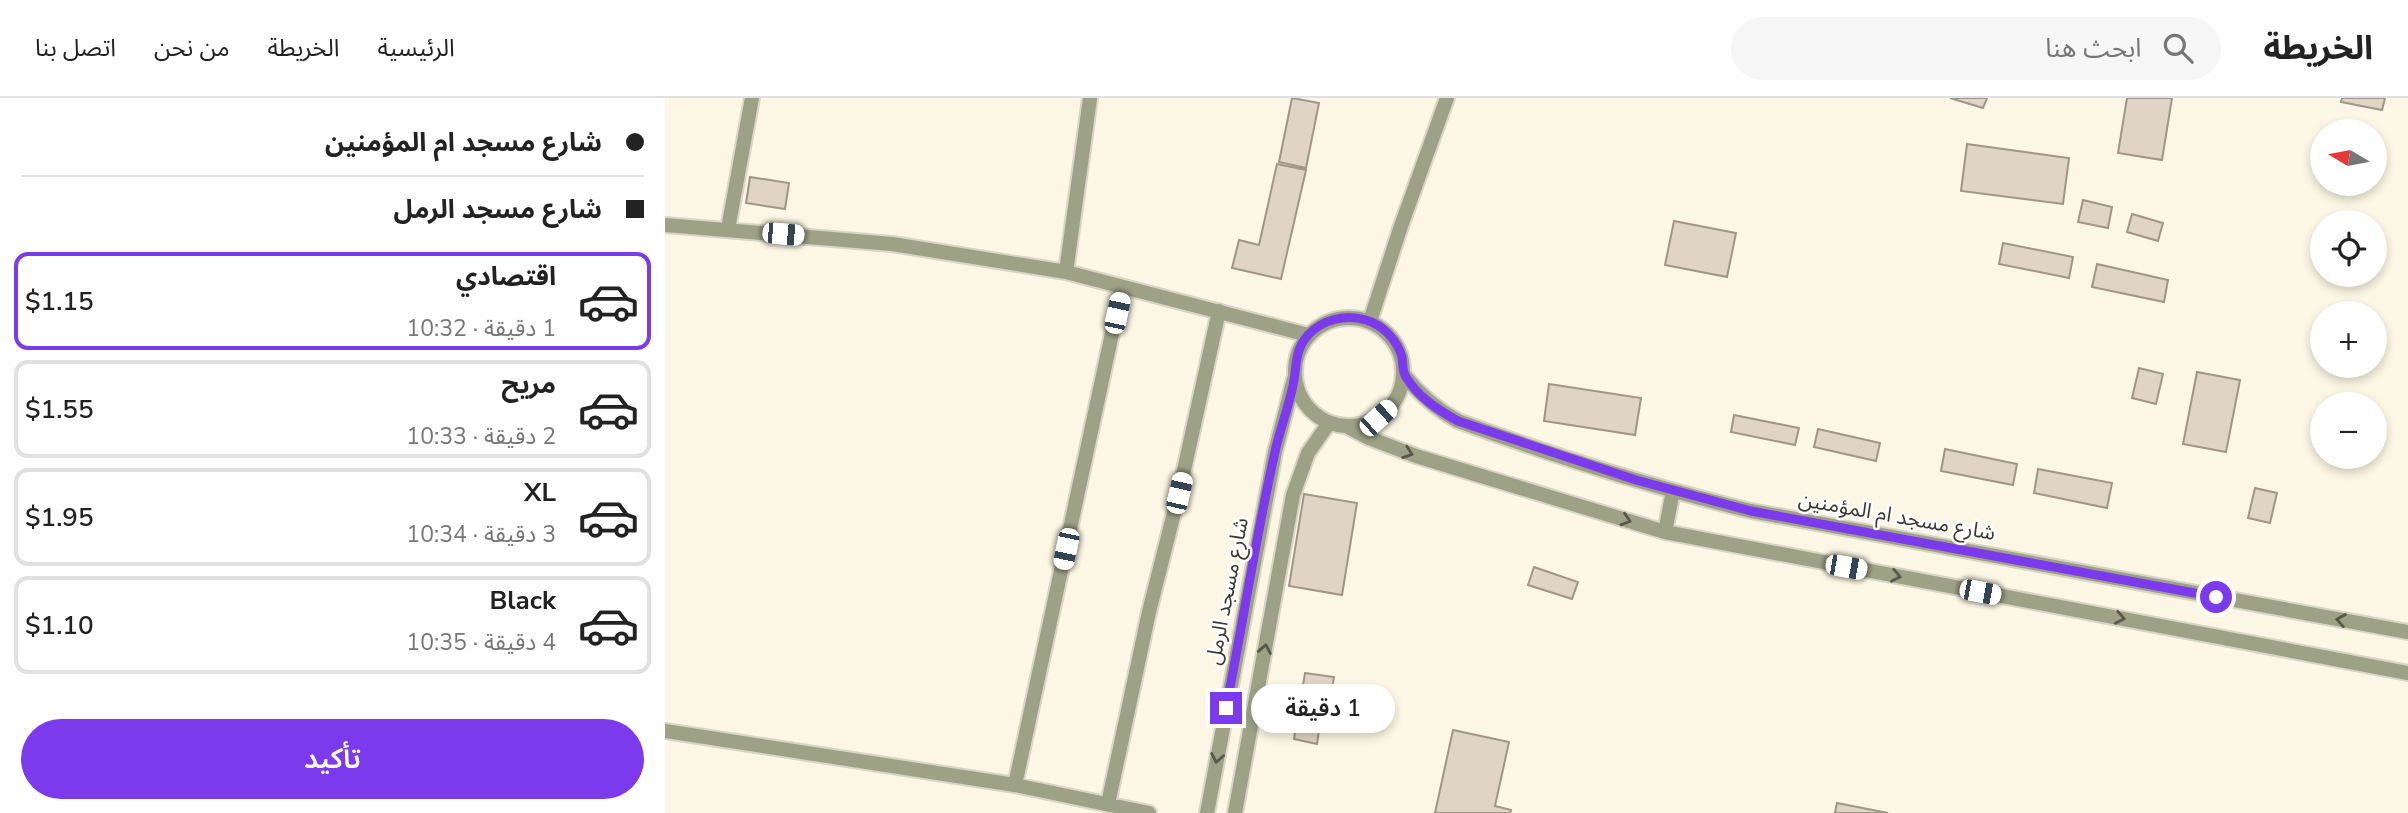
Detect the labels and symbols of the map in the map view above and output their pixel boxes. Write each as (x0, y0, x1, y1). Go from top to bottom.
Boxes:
north arrow (2310, 119, 2387, 196)
car (762, 222, 805, 246)
car (1103, 290, 1132, 336)
car (1356, 396, 1401, 440)
one-way arrow (1402, 445, 1414, 459)
car (1165, 470, 1194, 516)
street label: شارع مسجد ام المؤمنين (1796, 485, 1998, 549)
one-way arrow (1620, 511, 1632, 526)
street label: شارع مسجد الرمل (1199, 515, 1256, 667)
car (1052, 526, 1081, 572)
car (1824, 553, 1869, 581)
one-way arrow (1890, 568, 1902, 583)
car (1958, 578, 2003, 606)
route start (2200, 581, 2232, 613)
one-way arrow (2114, 610, 2126, 625)
one-way arrow (2335, 613, 2347, 628)
one-way arrow (1257, 643, 1272, 655)
callout: 1 دقيقة (1251, 684, 1394, 732)
route end (1210, 692, 1242, 724)
one-way arrow (1210, 752, 1225, 764)

